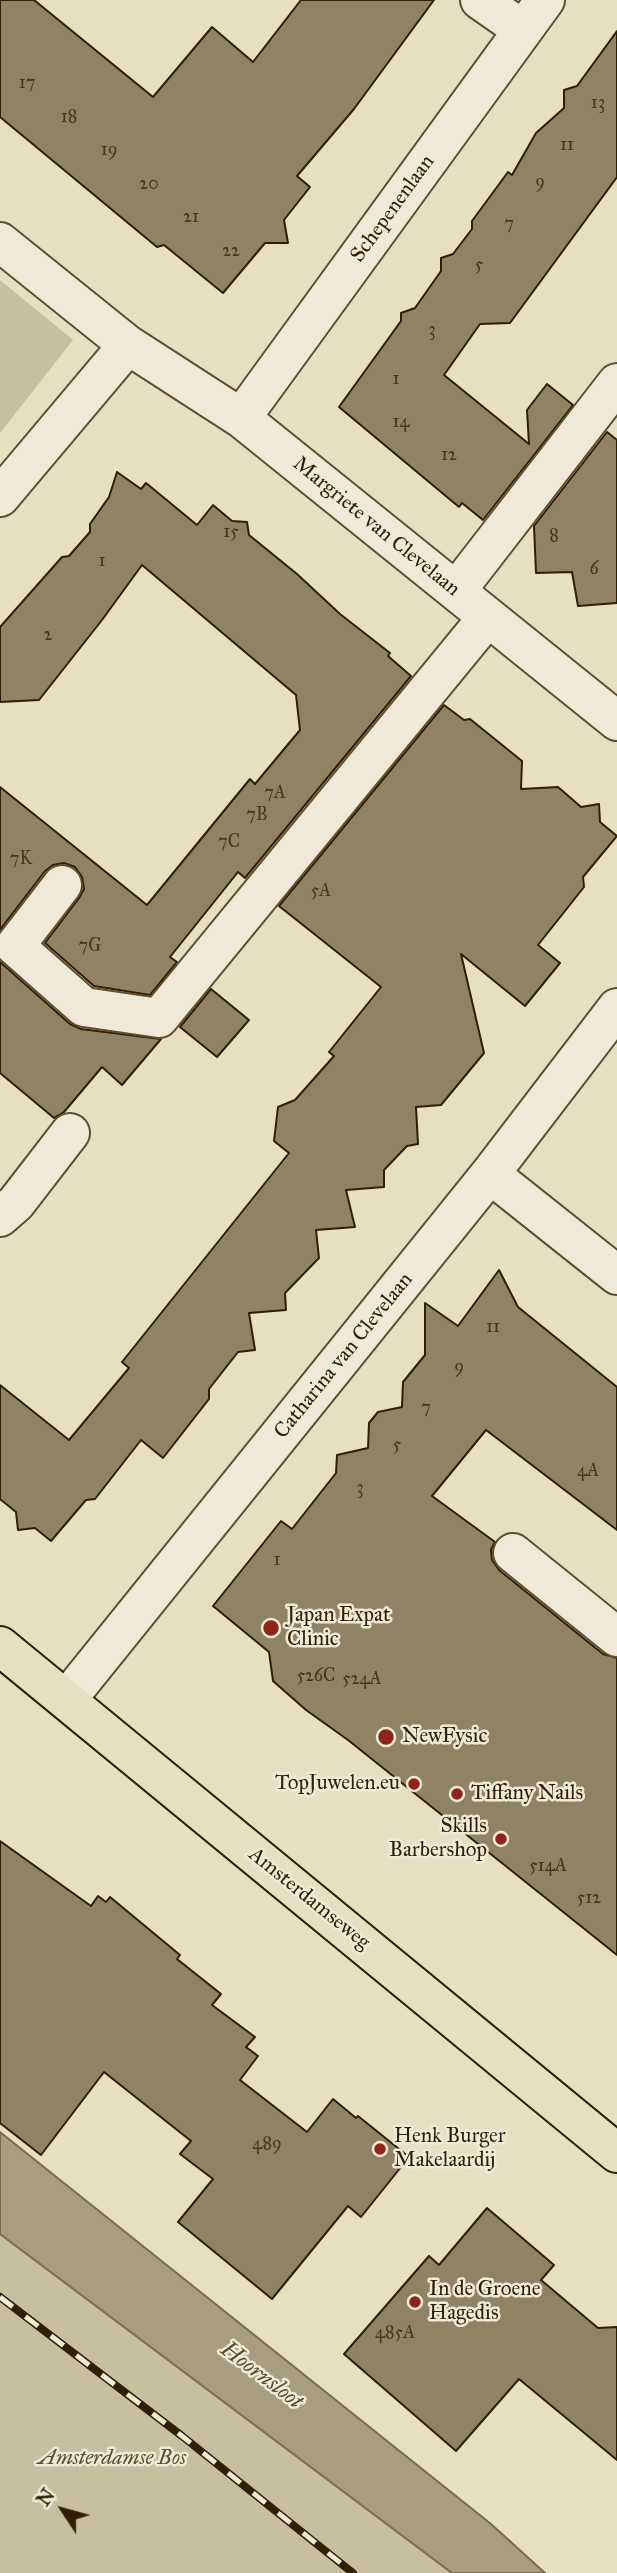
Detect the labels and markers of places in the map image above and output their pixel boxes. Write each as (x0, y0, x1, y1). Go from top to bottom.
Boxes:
place label: Japan Expat Clinic (287, 1603, 390, 1653)
marker: Japan Expat Clinic (261, 1618, 281, 1638)
place label: NewFysic (402, 1724, 487, 1750)
marker: NewFysic (376, 1727, 396, 1747)
place label: TopJuwelen.eu (275, 1771, 400, 1797)
marker: TopJuwelen.eu (406, 1776, 422, 1792)
place label: Tiffany Nails (471, 1781, 583, 1807)
marker: Tiffany Nails (449, 1786, 465, 1802)
place label: Skills Barbershop (389, 1814, 487, 1864)
marker: Skills Barbershop (493, 1831, 509, 1847)
place label: Henk Burger Makelaardij (394, 2124, 506, 2174)
marker: Henk Burger Makelaardij (372, 2141, 388, 2157)
place label: In de Groene Hagedis (429, 2277, 540, 2327)
marker: In de Groene Hagedis (407, 2294, 423, 2310)

